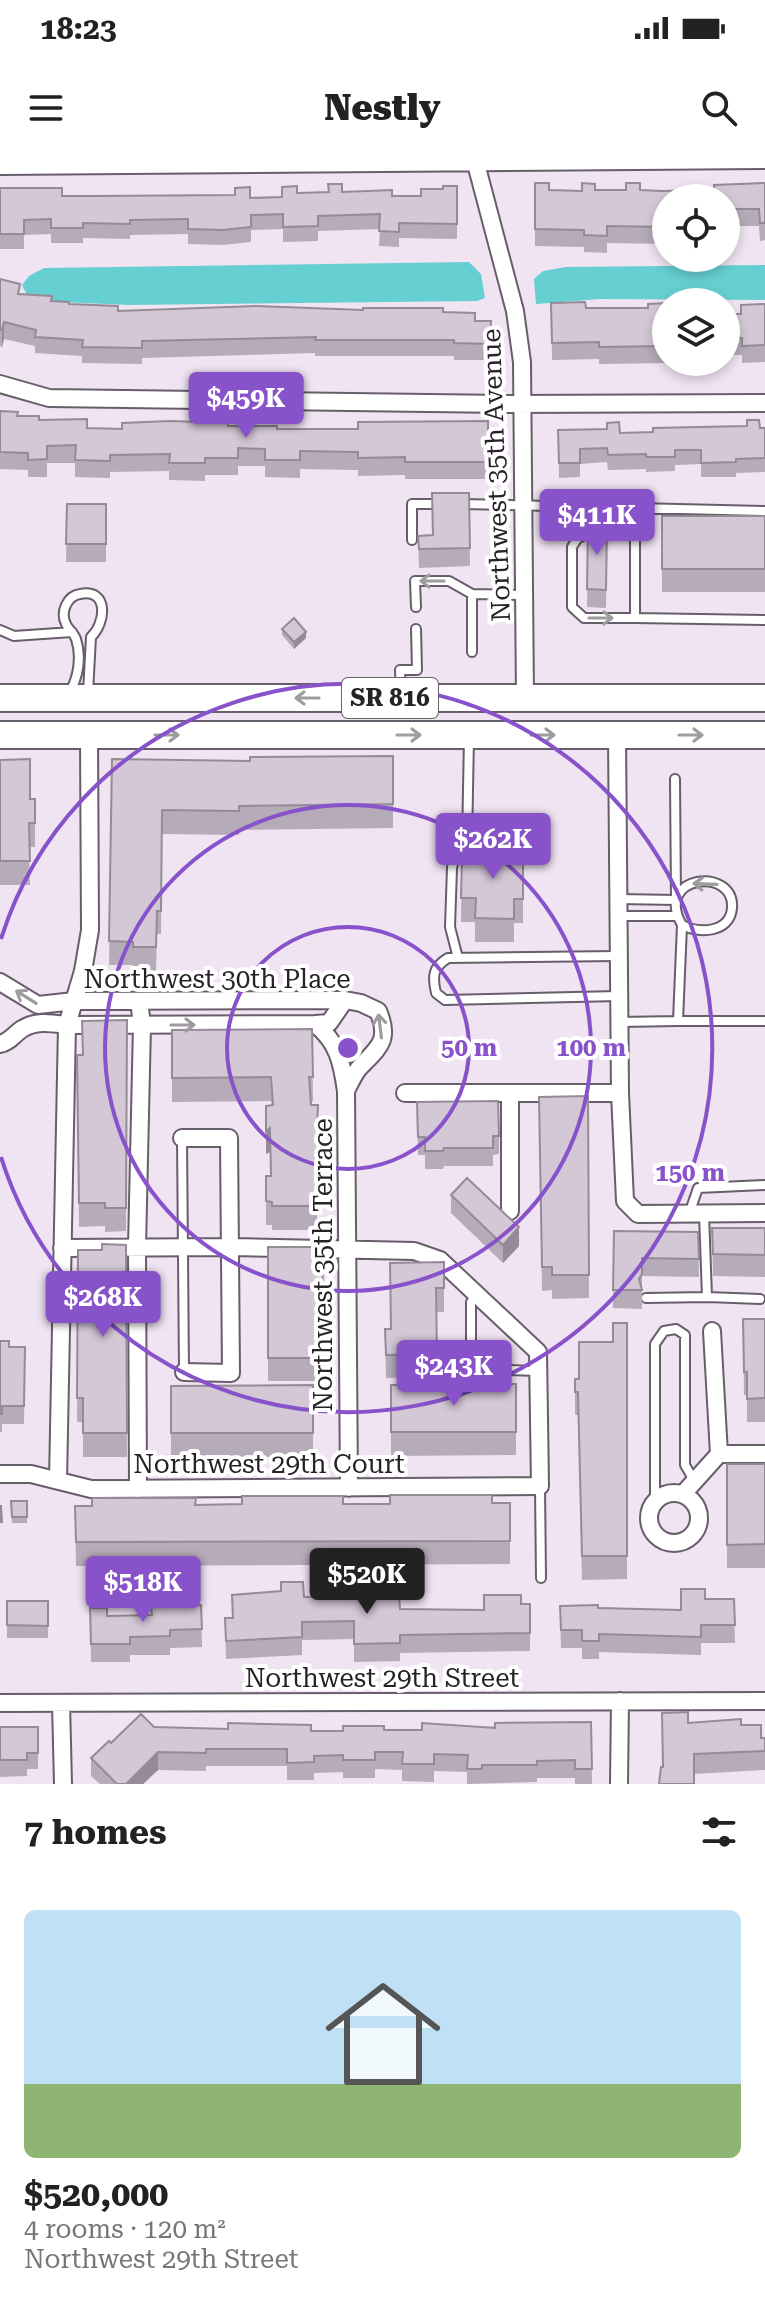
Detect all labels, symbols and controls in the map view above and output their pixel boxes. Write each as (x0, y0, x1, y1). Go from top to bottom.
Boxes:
text: 18:23 (40, 11, 117, 46)
icon: menu (24, 86, 68, 130)
icon: search (697, 86, 741, 130)
text: Nestly (324, 87, 441, 129)
map controls (652, 184, 740, 376)
button: locate (652, 184, 740, 272)
button: layers (652, 288, 740, 376)
street label: Northwest 35th Avenue (476, 328, 516, 622)
pin: $459K (190, 372, 302, 440)
text: $459K (207, 383, 285, 413)
pin: $411K (541, 489, 653, 557)
text: $411K (558, 500, 636, 530)
one-way arrow (419, 573, 446, 589)
one-way arrow (587, 610, 614, 626)
road number: SR 816 (342, 678, 438, 718)
one-way arrow (294, 690, 321, 706)
one-way arrow (153, 727, 180, 743)
one-way arrow (395, 727, 422, 743)
one-way arrow (529, 727, 556, 743)
one-way arrow (677, 727, 704, 743)
pin: $262K (437, 813, 549, 881)
text: $262K (454, 824, 532, 854)
one-way arrow (693, 877, 719, 892)
street label: Northwest 30th Place (83, 964, 351, 994)
one-way arrow (15, 989, 38, 1005)
one-way arrow (372, 1014, 387, 1040)
one-way arrow (169, 1017, 196, 1033)
centre of rings (334, 1034, 362, 1062)
text: 50 m (441, 1034, 497, 1062)
text: 100 m (556, 1034, 626, 1062)
street label: Northwest 35th Terrace (308, 1118, 338, 1412)
text: 150 m (655, 1159, 725, 1187)
pin: $268K (47, 1271, 159, 1339)
text: $268K (64, 1282, 142, 1312)
pin: $243K (398, 1340, 510, 1408)
text: $243K (415, 1351, 493, 1381)
street label: Northwest 29th Court (133, 1449, 405, 1479)
pin: $520K (311, 1548, 423, 1616)
pin: $518K (87, 1556, 199, 1624)
text: $520K (328, 1559, 406, 1589)
text: $518K (104, 1567, 182, 1597)
street label: Northwest 29th Street (245, 1663, 520, 1693)
icon: filters (697, 1810, 741, 1854)
text: 7 homes (24, 1812, 167, 1852)
icon: home (311, 1962, 455, 2106)
text: $520,000 (24, 2174, 168, 2214)
text: 4 rooms · 120 m² (24, 2214, 226, 2244)
text: Northwest 29th Street (24, 2244, 298, 2274)

